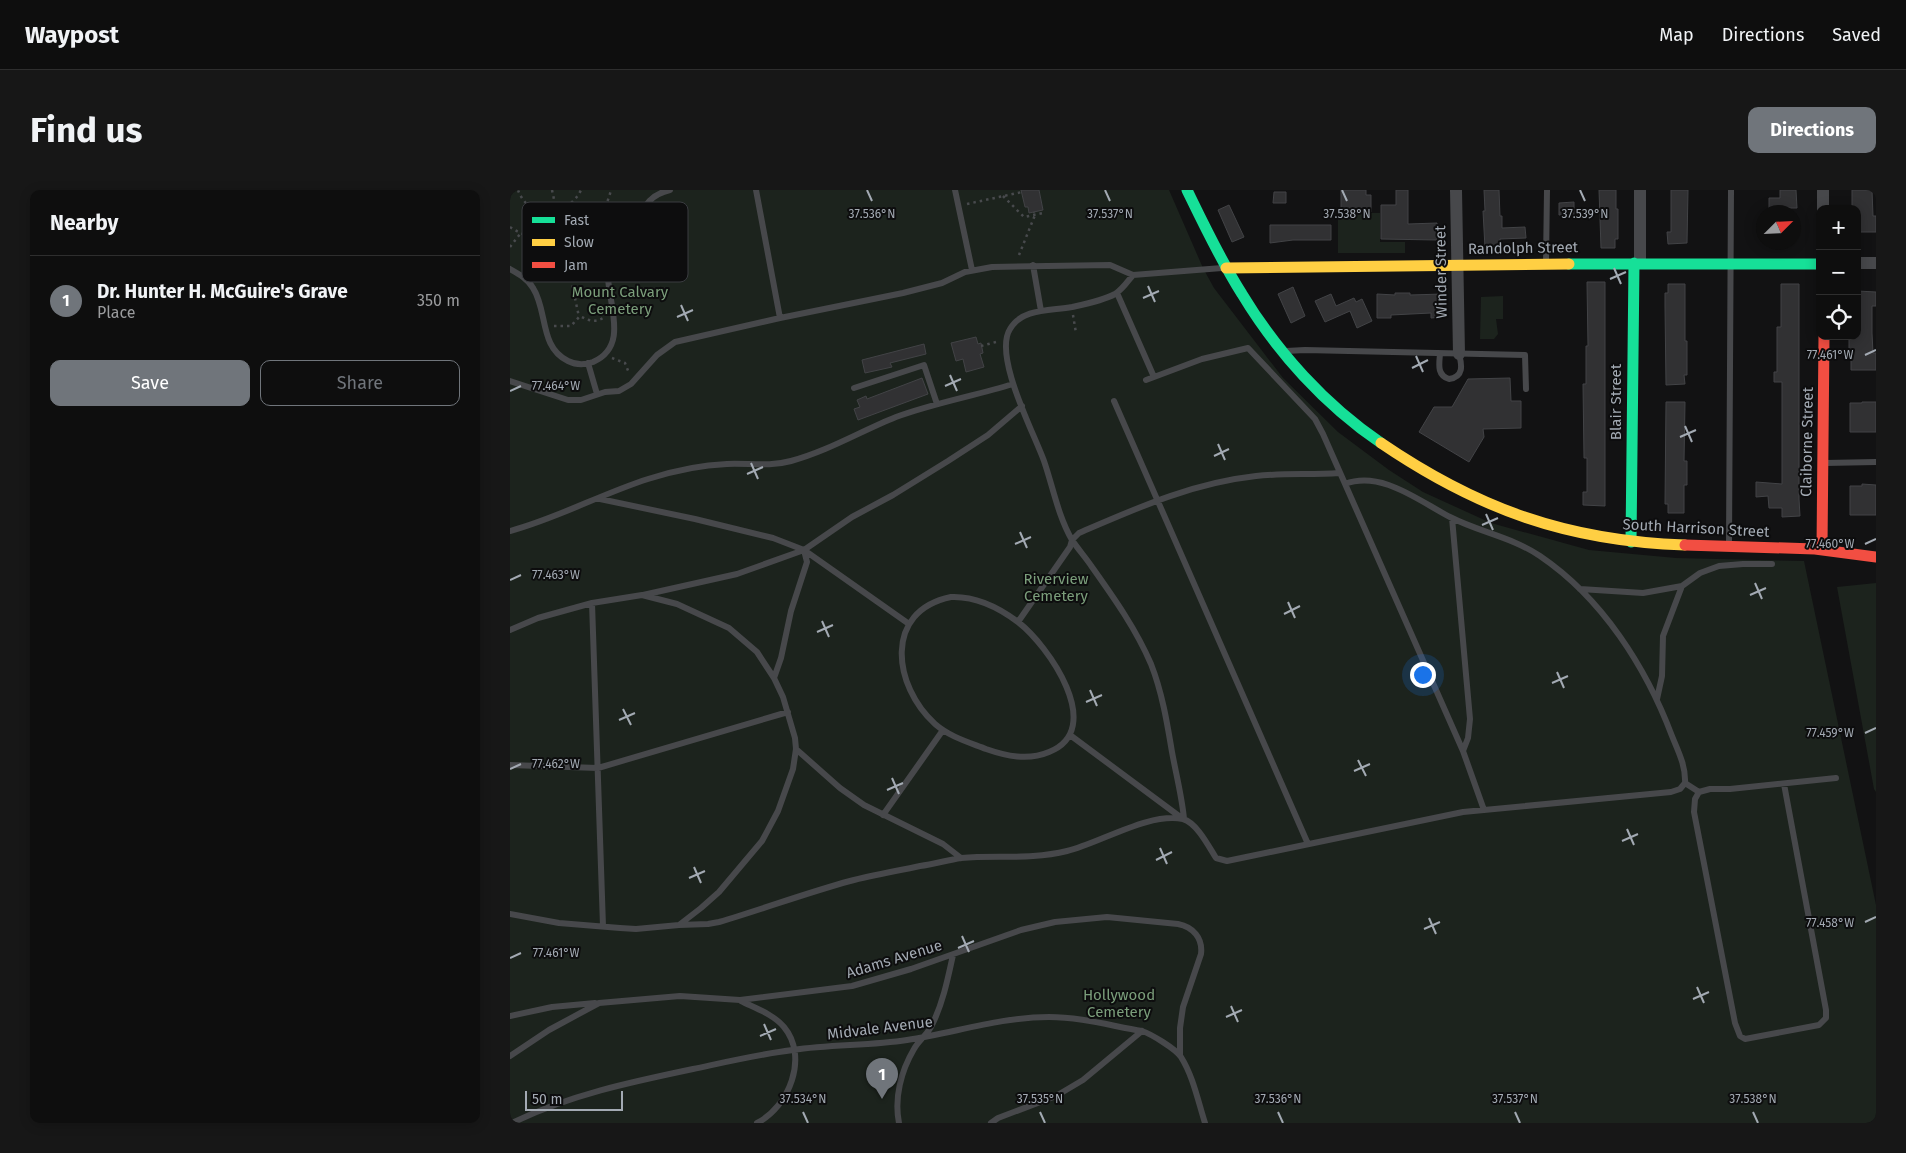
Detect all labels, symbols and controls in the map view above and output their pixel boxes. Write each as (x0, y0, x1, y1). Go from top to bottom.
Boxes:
text: Waypost (25, 21, 119, 49)
text: Map (1659, 24, 1694, 46)
text: Directions (1722, 24, 1804, 46)
text: Saved (1832, 24, 1881, 46)
button: Directions (1748, 107, 1876, 153)
text: Find us (30, 109, 142, 151)
legend (522, 202, 688, 282)
north arrow (1756, 205, 1801, 250)
map controls (1816, 205, 1861, 340)
button: + (1816, 205, 1861, 250)
text: 37.536°N (849, 207, 895, 221)
text: 37.537°N (1087, 207, 1133, 221)
text: 37.538°N (1323, 207, 1371, 221)
text: 37.539°N (1562, 207, 1608, 221)
text: Nearby (50, 210, 118, 236)
text: Fast (564, 212, 590, 229)
street label: Winder Street (1431, 225, 1451, 319)
text: Slow (564, 234, 594, 251)
street label: Randolph Street (1468, 238, 1579, 258)
button: − (1816, 250, 1861, 295)
text: Jam (564, 257, 588, 274)
text: Dr. Hunter H. McGuire's Grave (97, 280, 348, 303)
park label: Mount Calvary Cemetery (572, 283, 669, 318)
text: 1 (62, 291, 70, 310)
text: 350 m (417, 291, 460, 310)
button: locate (1816, 295, 1861, 340)
text: Place (97, 303, 136, 322)
text: 77.461°W (1807, 348, 1853, 362)
button: Save (50, 360, 250, 406)
button: Share (260, 360, 460, 406)
street label: Blair Street (1607, 363, 1625, 440)
text: 77.464°W (532, 379, 580, 393)
street label: Claiborne Street (1797, 386, 1817, 497)
street label: South Harrison Street (1622, 515, 1771, 541)
text: 77.460°W (1806, 537, 1854, 551)
text: 77.463°W (532, 568, 580, 582)
park label: Riverview Cemetery (1023, 570, 1089, 605)
your location (1410, 662, 1436, 688)
text: 77.459°W (1806, 726, 1854, 740)
text: 77.462°W (532, 757, 580, 771)
text: 77.458°W (1806, 916, 1854, 930)
street label: Adams Avenue (844, 936, 944, 982)
text: 77.461°W (533, 946, 579, 960)
park label: Hollywood Cemetery (1083, 986, 1155, 1021)
street label: Midvale Avenue (826, 1013, 934, 1043)
pin: 1 (866, 1058, 898, 1099)
scale bar (525, 1088, 622, 1111)
text: 50 m (532, 1091, 563, 1108)
text: 37.534°N (780, 1092, 826, 1106)
text: 37.535°N (1017, 1092, 1063, 1106)
text: 37.536°N (1255, 1092, 1301, 1106)
text: 37.537°N (1492, 1092, 1538, 1106)
text: 37.538°N (1729, 1092, 1777, 1106)

